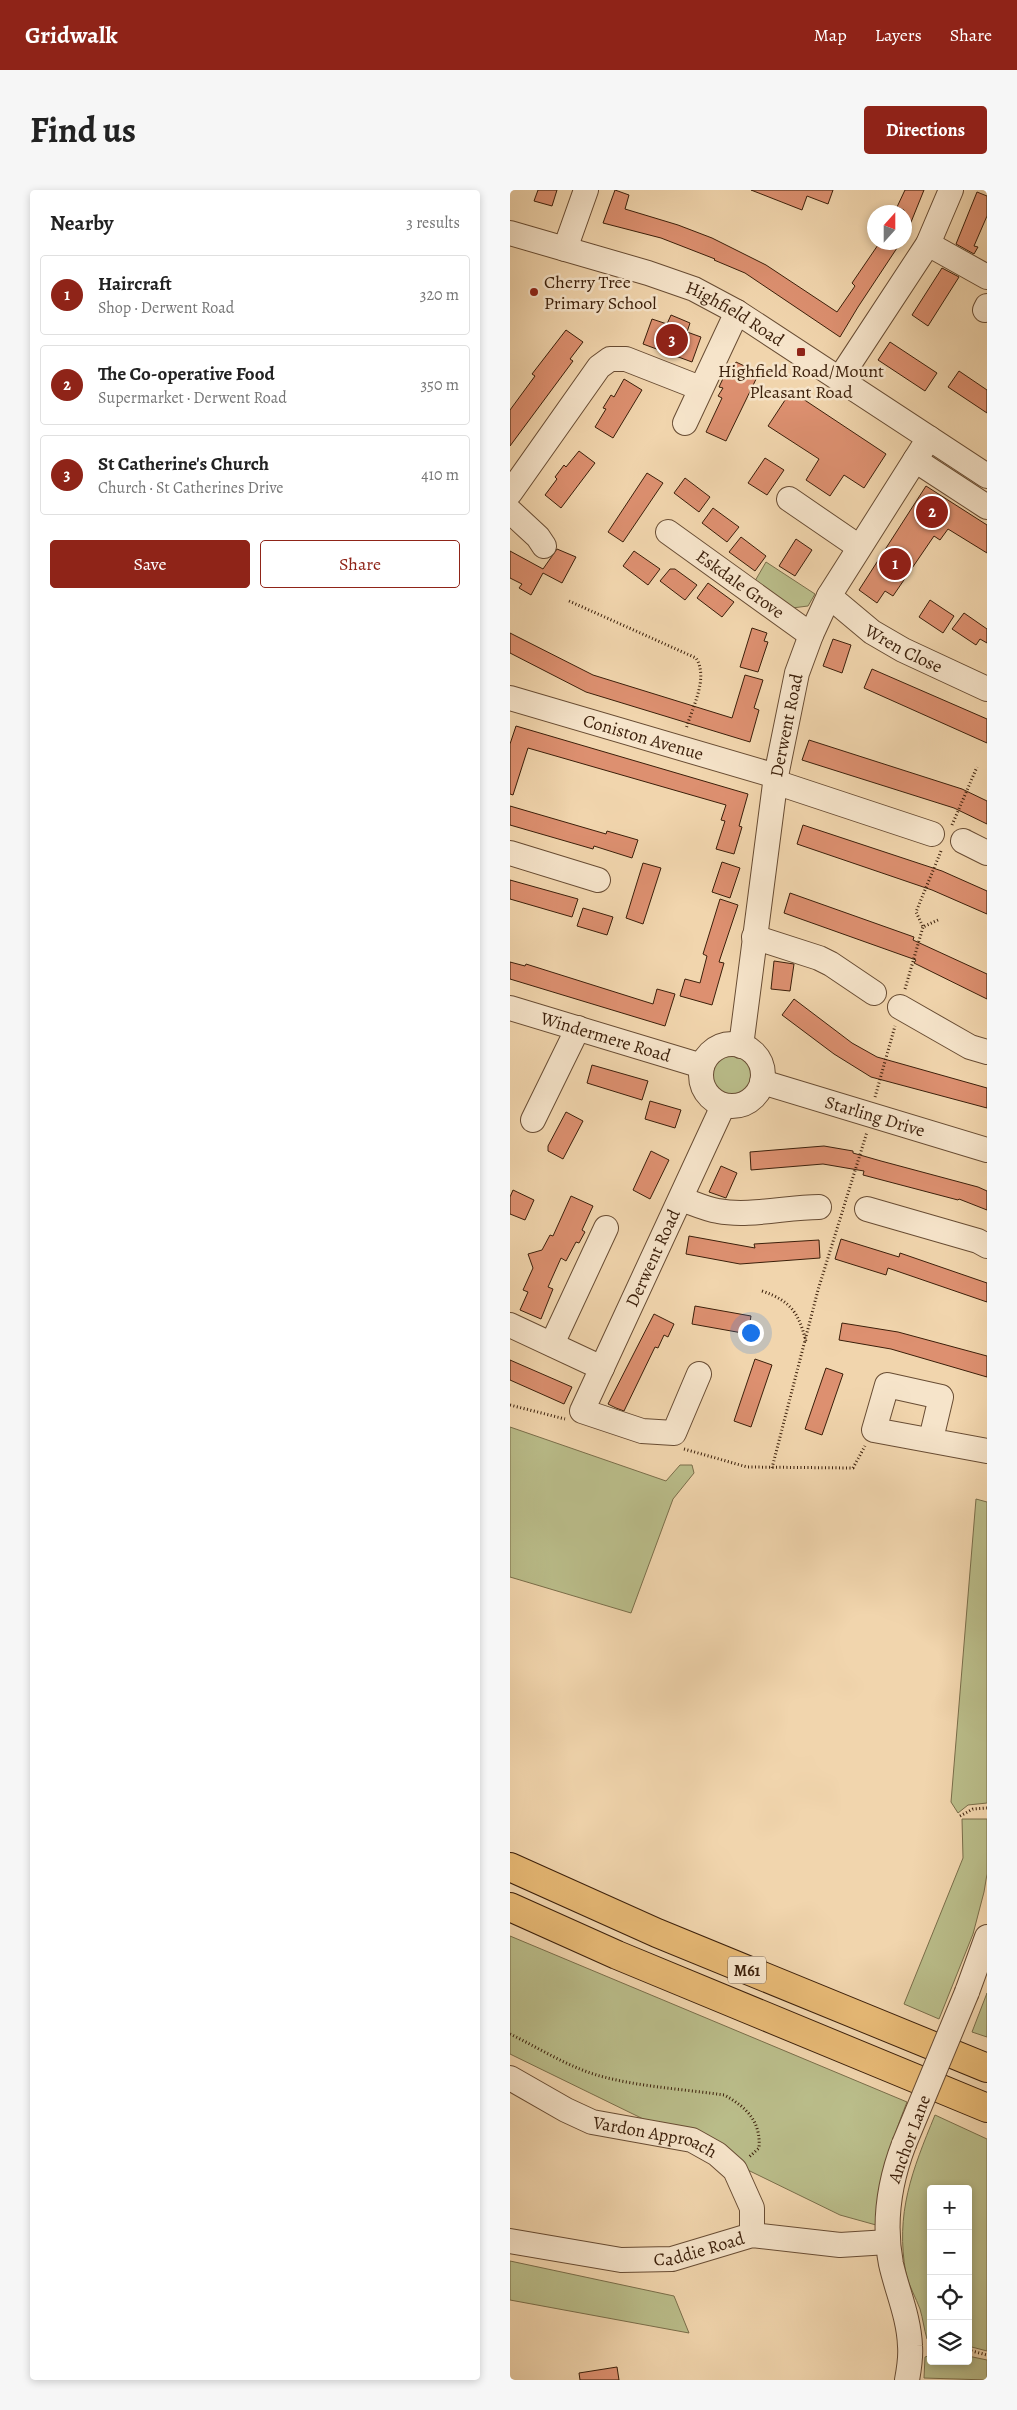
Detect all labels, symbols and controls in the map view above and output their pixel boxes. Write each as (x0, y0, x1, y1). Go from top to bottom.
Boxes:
text: Gridwalk (25, 19, 118, 51)
text: Map (814, 23, 847, 47)
text: Layers (875, 23, 922, 47)
text: Share (950, 23, 992, 47)
text: Find us (30, 106, 136, 154)
button: Directions (864, 106, 987, 154)
north arrow (867, 205, 912, 250)
text: Nearby (50, 209, 113, 237)
text: 3 results (406, 212, 460, 234)
place label: Cherry Tree Primary School (544, 270, 657, 315)
text: Haircraft (98, 271, 172, 297)
street label: Highfield Road (683, 275, 789, 352)
text: 1 (64, 284, 70, 306)
text: 320 m (420, 284, 459, 306)
marker: Cherry Tree Primary School (528, 286, 540, 298)
text: Shop · Derwent Road (98, 297, 234, 319)
pin: 3 (656, 321, 688, 359)
marker: Highfield Road/Mount Pleasant Road (795, 346, 807, 358)
place label: Highfield Road/Mount Pleasant Road (718, 359, 884, 404)
text: The Co-operative Food (98, 361, 275, 387)
text: 2 (63, 374, 71, 396)
text: 350 m (420, 374, 459, 396)
text: Supermarket · Derwent Road (98, 387, 287, 409)
text: St Catherine's Church (98, 451, 269, 477)
text: 3 (64, 464, 70, 486)
text: 410 m (421, 464, 459, 486)
text: Church · St Catherines Drive (98, 477, 284, 499)
pin: 2 (916, 493, 948, 531)
button: Save (50, 540, 250, 588)
button: Share (260, 540, 460, 588)
street label: Eskdale Grove (691, 544, 789, 624)
pin: 1 (879, 545, 911, 583)
street label: Wren Close (860, 618, 946, 679)
street label: Derwent Road (764, 671, 809, 779)
street label: Coniston Avenue (580, 708, 706, 766)
street label: Windermere Road (537, 1006, 674, 1068)
street label: Starling Drive (822, 1090, 928, 1143)
street label: Derwent Road (620, 1205, 686, 1311)
your location (738, 1320, 764, 1346)
road number: M61 (728, 1956, 766, 1984)
street label: Anchor Lane (882, 2092, 936, 2187)
street label: Vardon Approach (590, 2110, 722, 2164)
map controls (927, 2185, 972, 2365)
button: + (927, 2185, 972, 2230)
street label: Caddie Road (654, 2226, 748, 2271)
button: − (927, 2230, 972, 2275)
button: locate (927, 2275, 972, 2320)
button: layers (927, 2320, 972, 2365)

